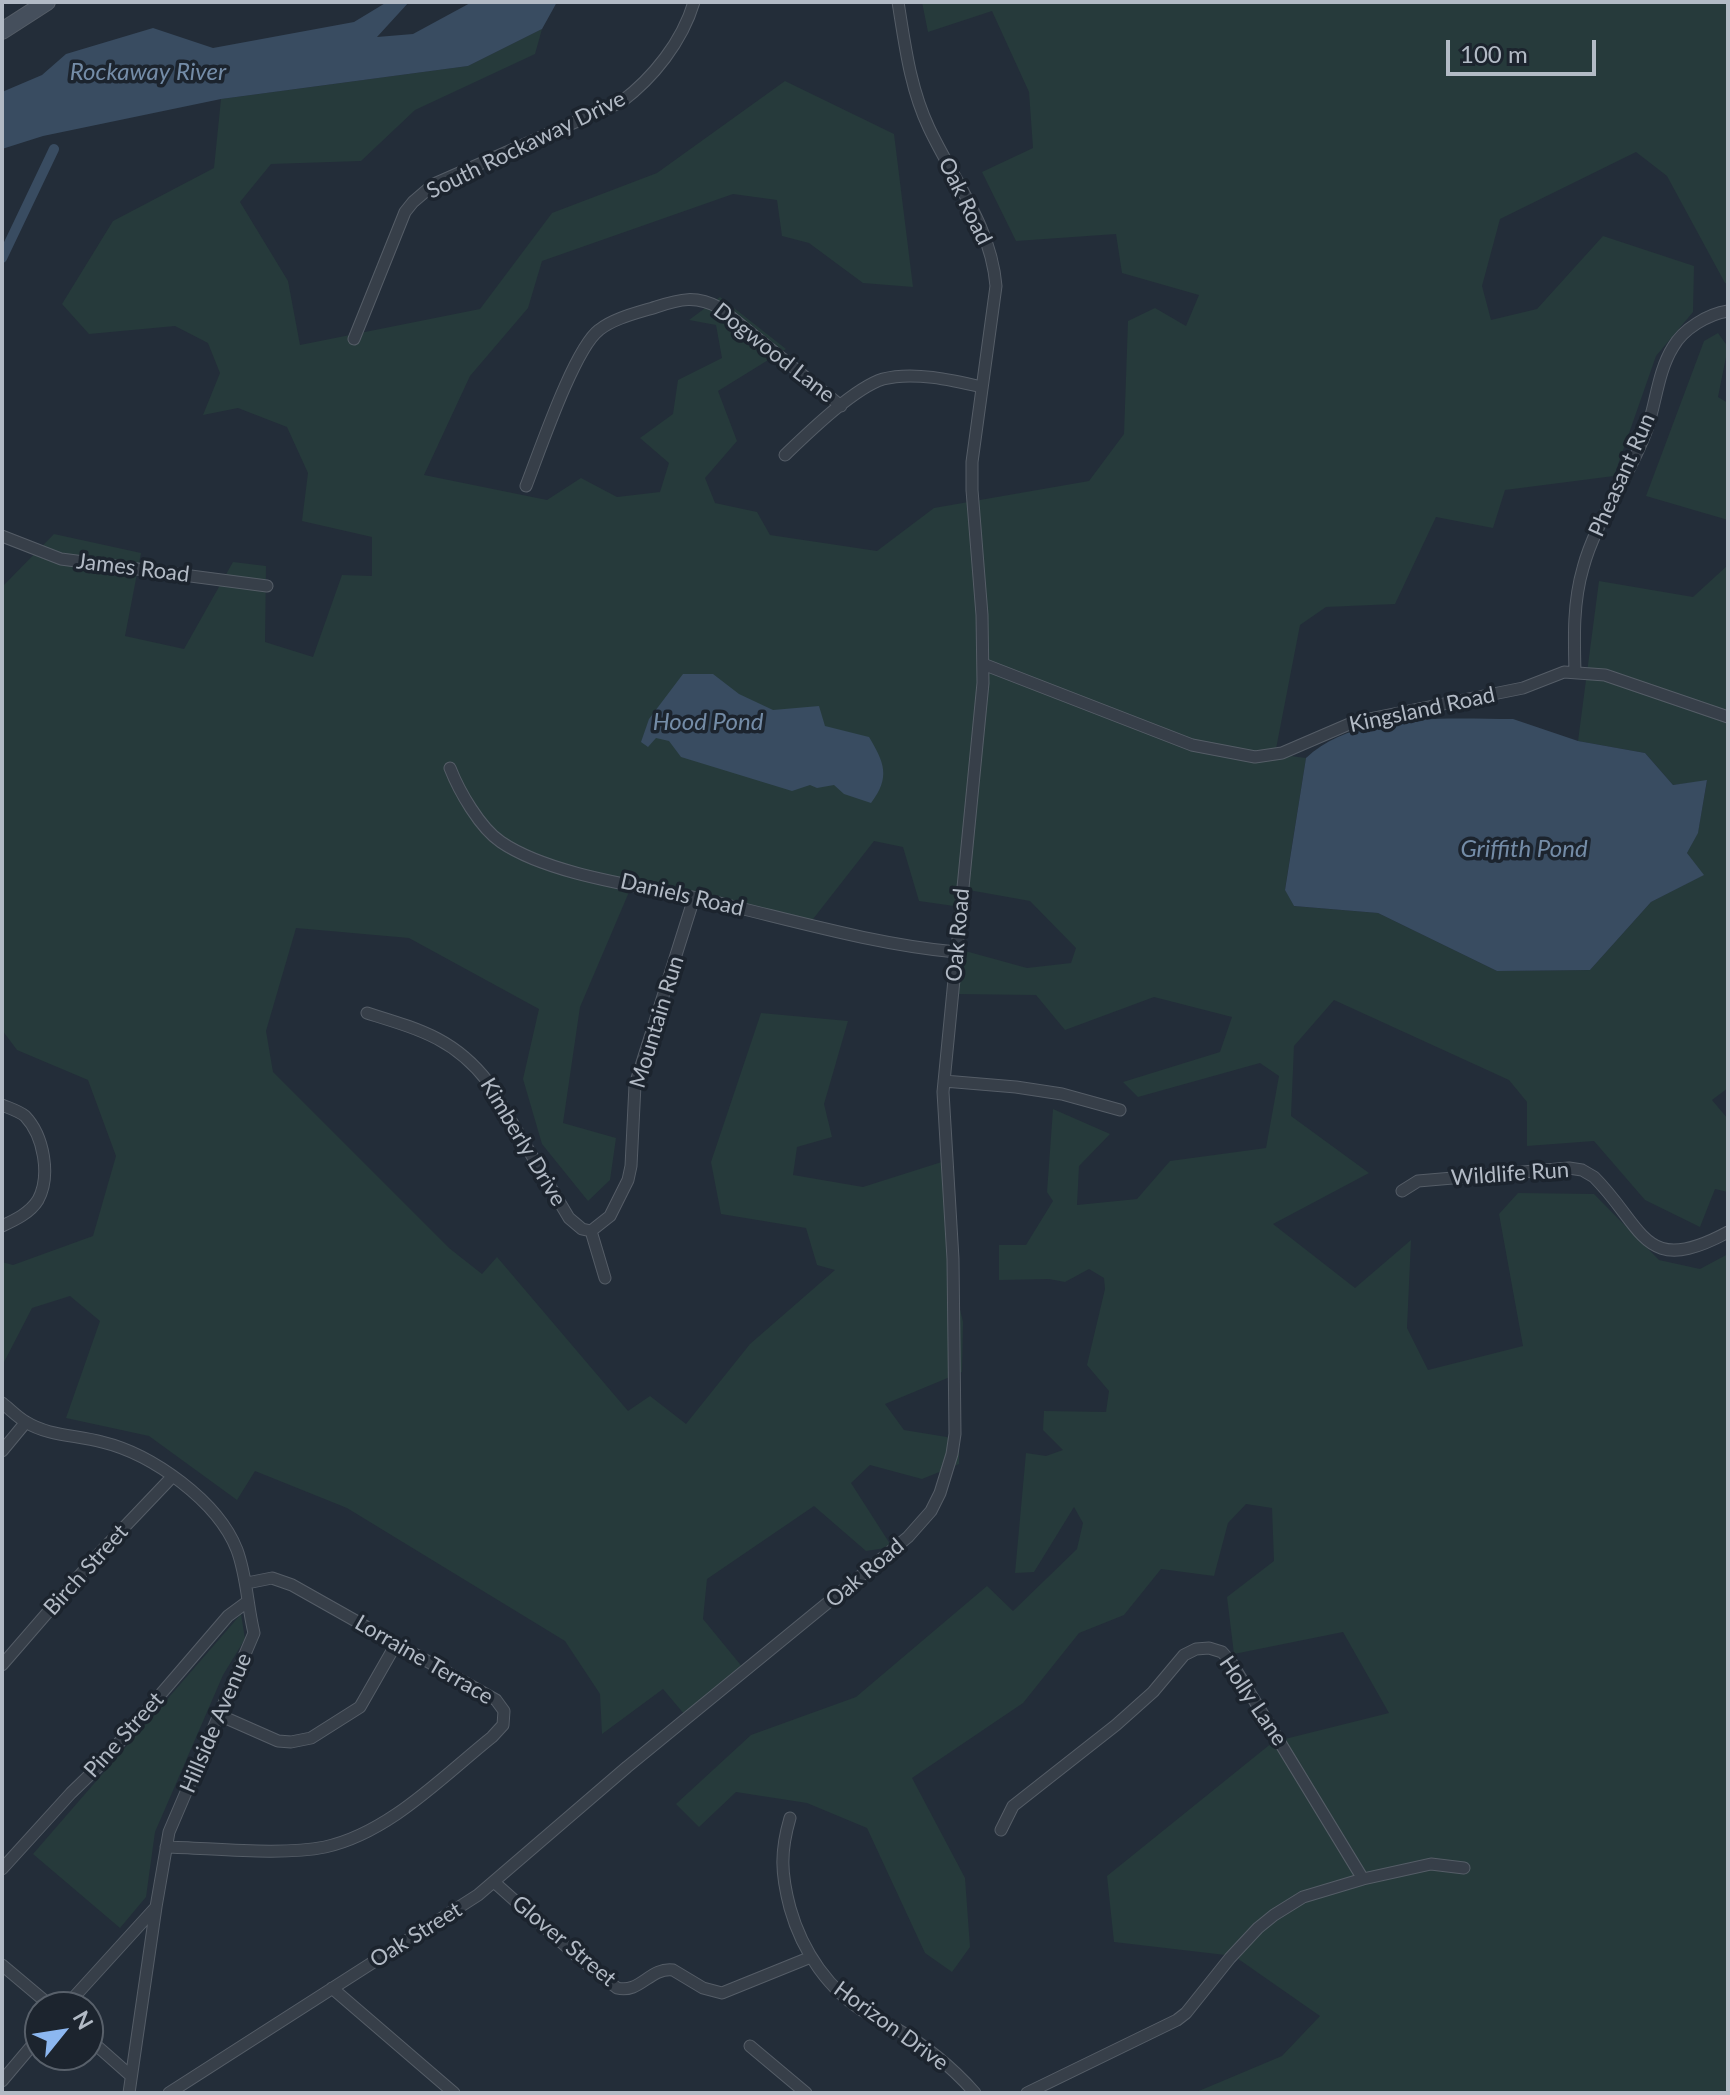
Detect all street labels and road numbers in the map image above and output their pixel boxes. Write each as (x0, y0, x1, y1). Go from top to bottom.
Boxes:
street label: South Rockaway Drive (422, 85, 630, 205)
street label: Oak Road (933, 153, 997, 249)
street label: Dogwood Lane (708, 297, 840, 409)
street label: Pheasant Run (1583, 409, 1661, 541)
street label: James Road (75, 548, 191, 588)
street label: Kingsland Road (1347, 682, 1497, 738)
street label: Daniels Road (618, 868, 746, 922)
street label: Oak Road (941, 887, 975, 983)
street label: Mountain Run (624, 953, 690, 1091)
street label: Kimberly Drive (474, 1073, 572, 1211)
street label: Wildlife Run (1450, 1157, 1570, 1191)
street label: Birch Street (38, 1519, 134, 1621)
street label: Oak Road (821, 1533, 909, 1613)
street label: Lorraine Terrace (350, 1610, 498, 1710)
street label: Hillside Avenue (175, 1649, 257, 1797)
street label: Holly Lane (1213, 1651, 1293, 1751)
street label: Pine Street (79, 1687, 169, 1783)
street label: Glover Street (507, 1890, 621, 1992)
street label: Oak Street (365, 1897, 467, 1973)
street label: Horizon Drive (829, 1976, 953, 2076)

